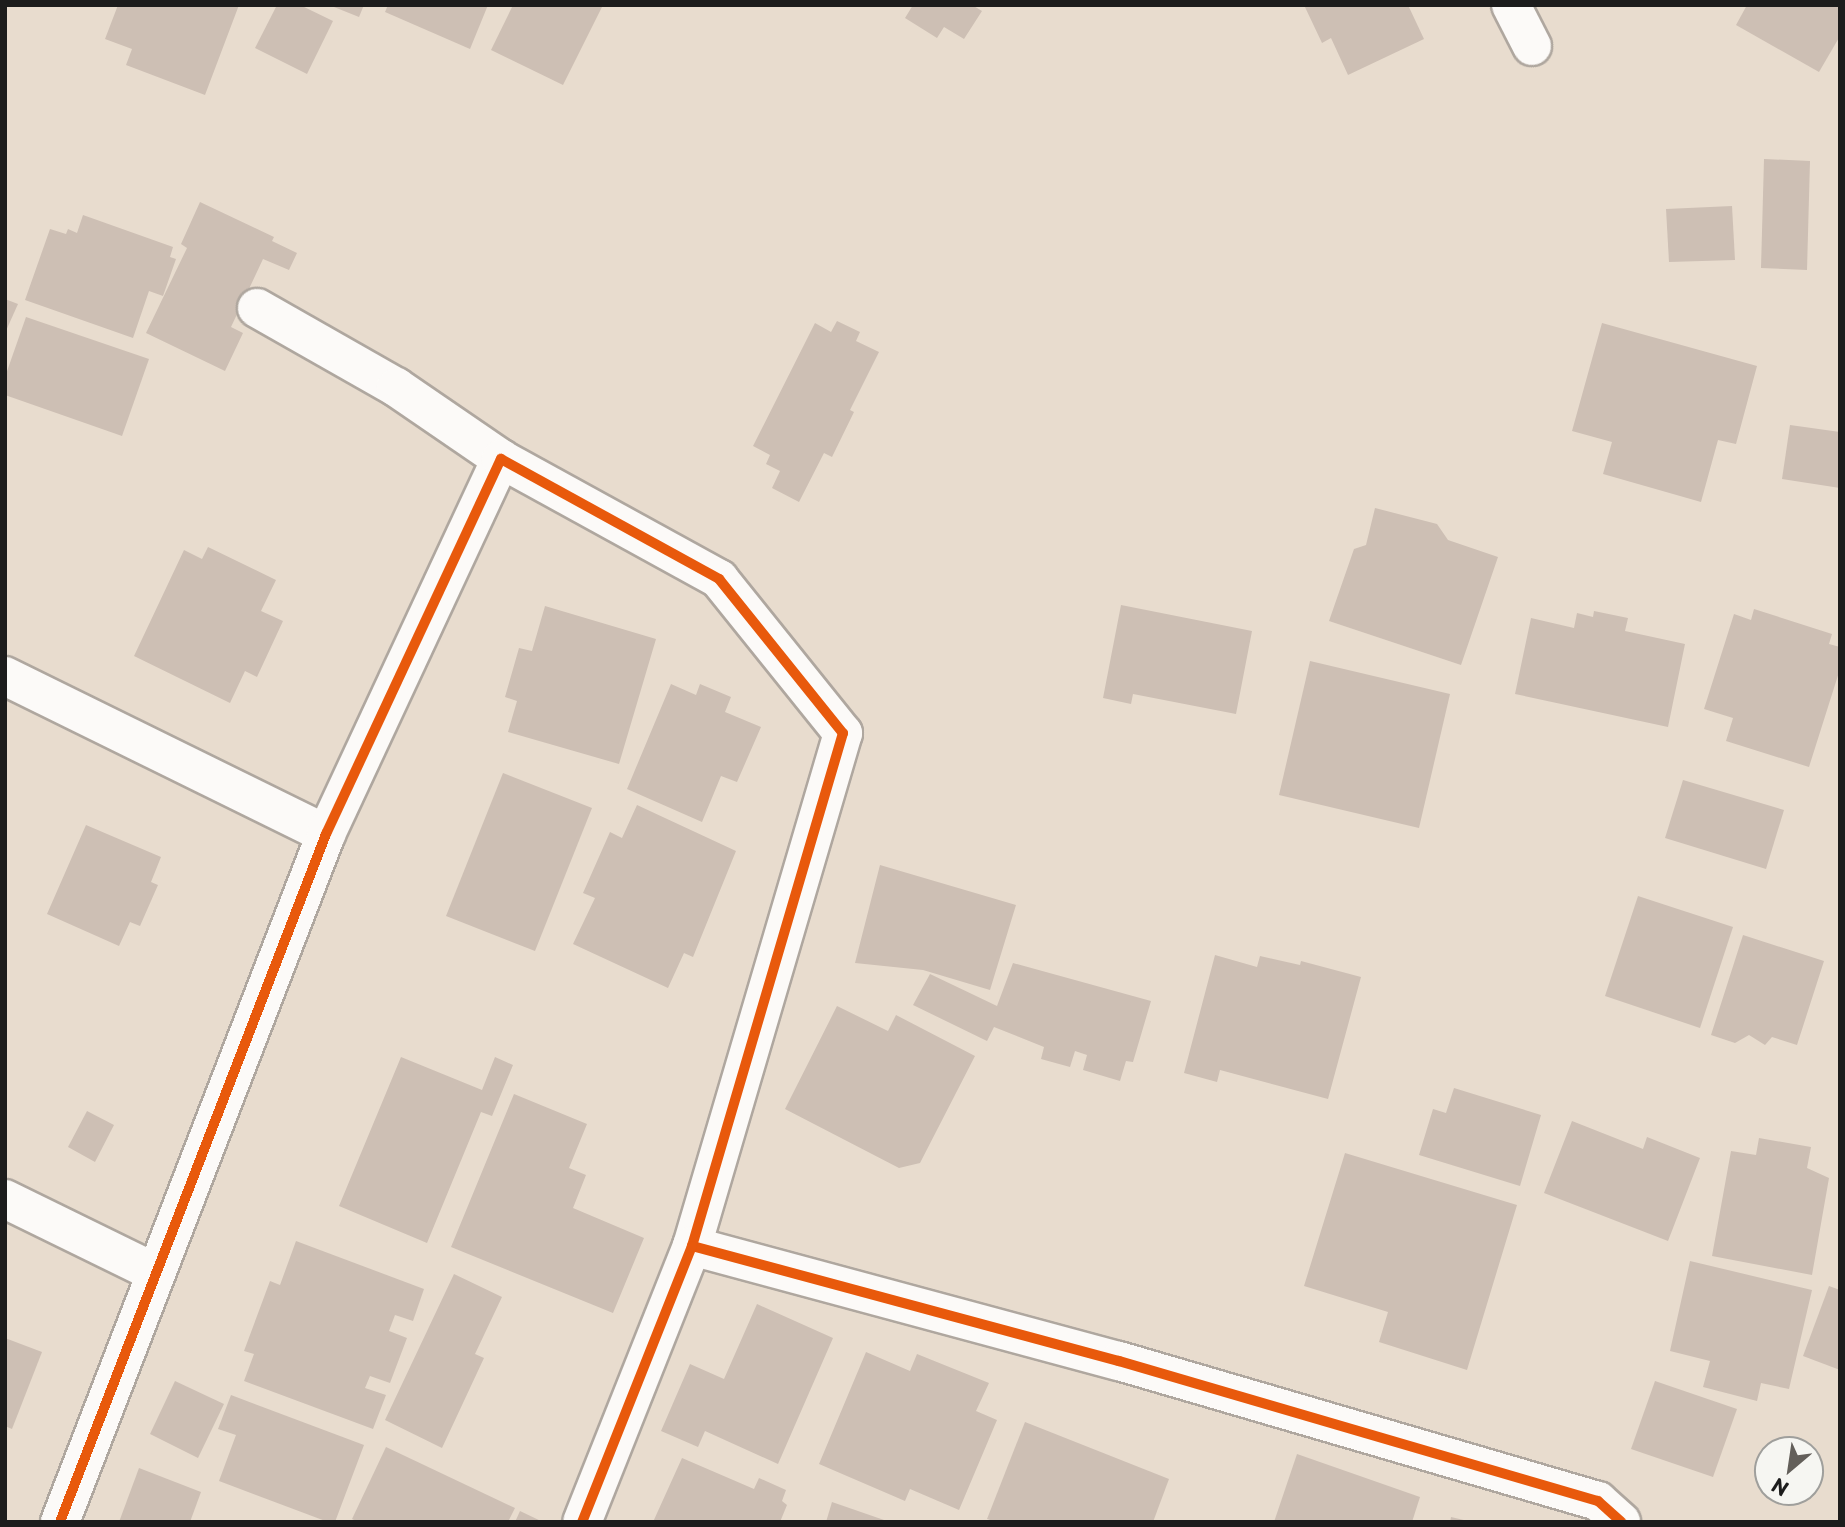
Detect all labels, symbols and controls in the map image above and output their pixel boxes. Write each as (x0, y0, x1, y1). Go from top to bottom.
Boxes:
north arrow (1754, 1436, 1824, 1506)
text: N (1766, 1472, 1793, 1504)

